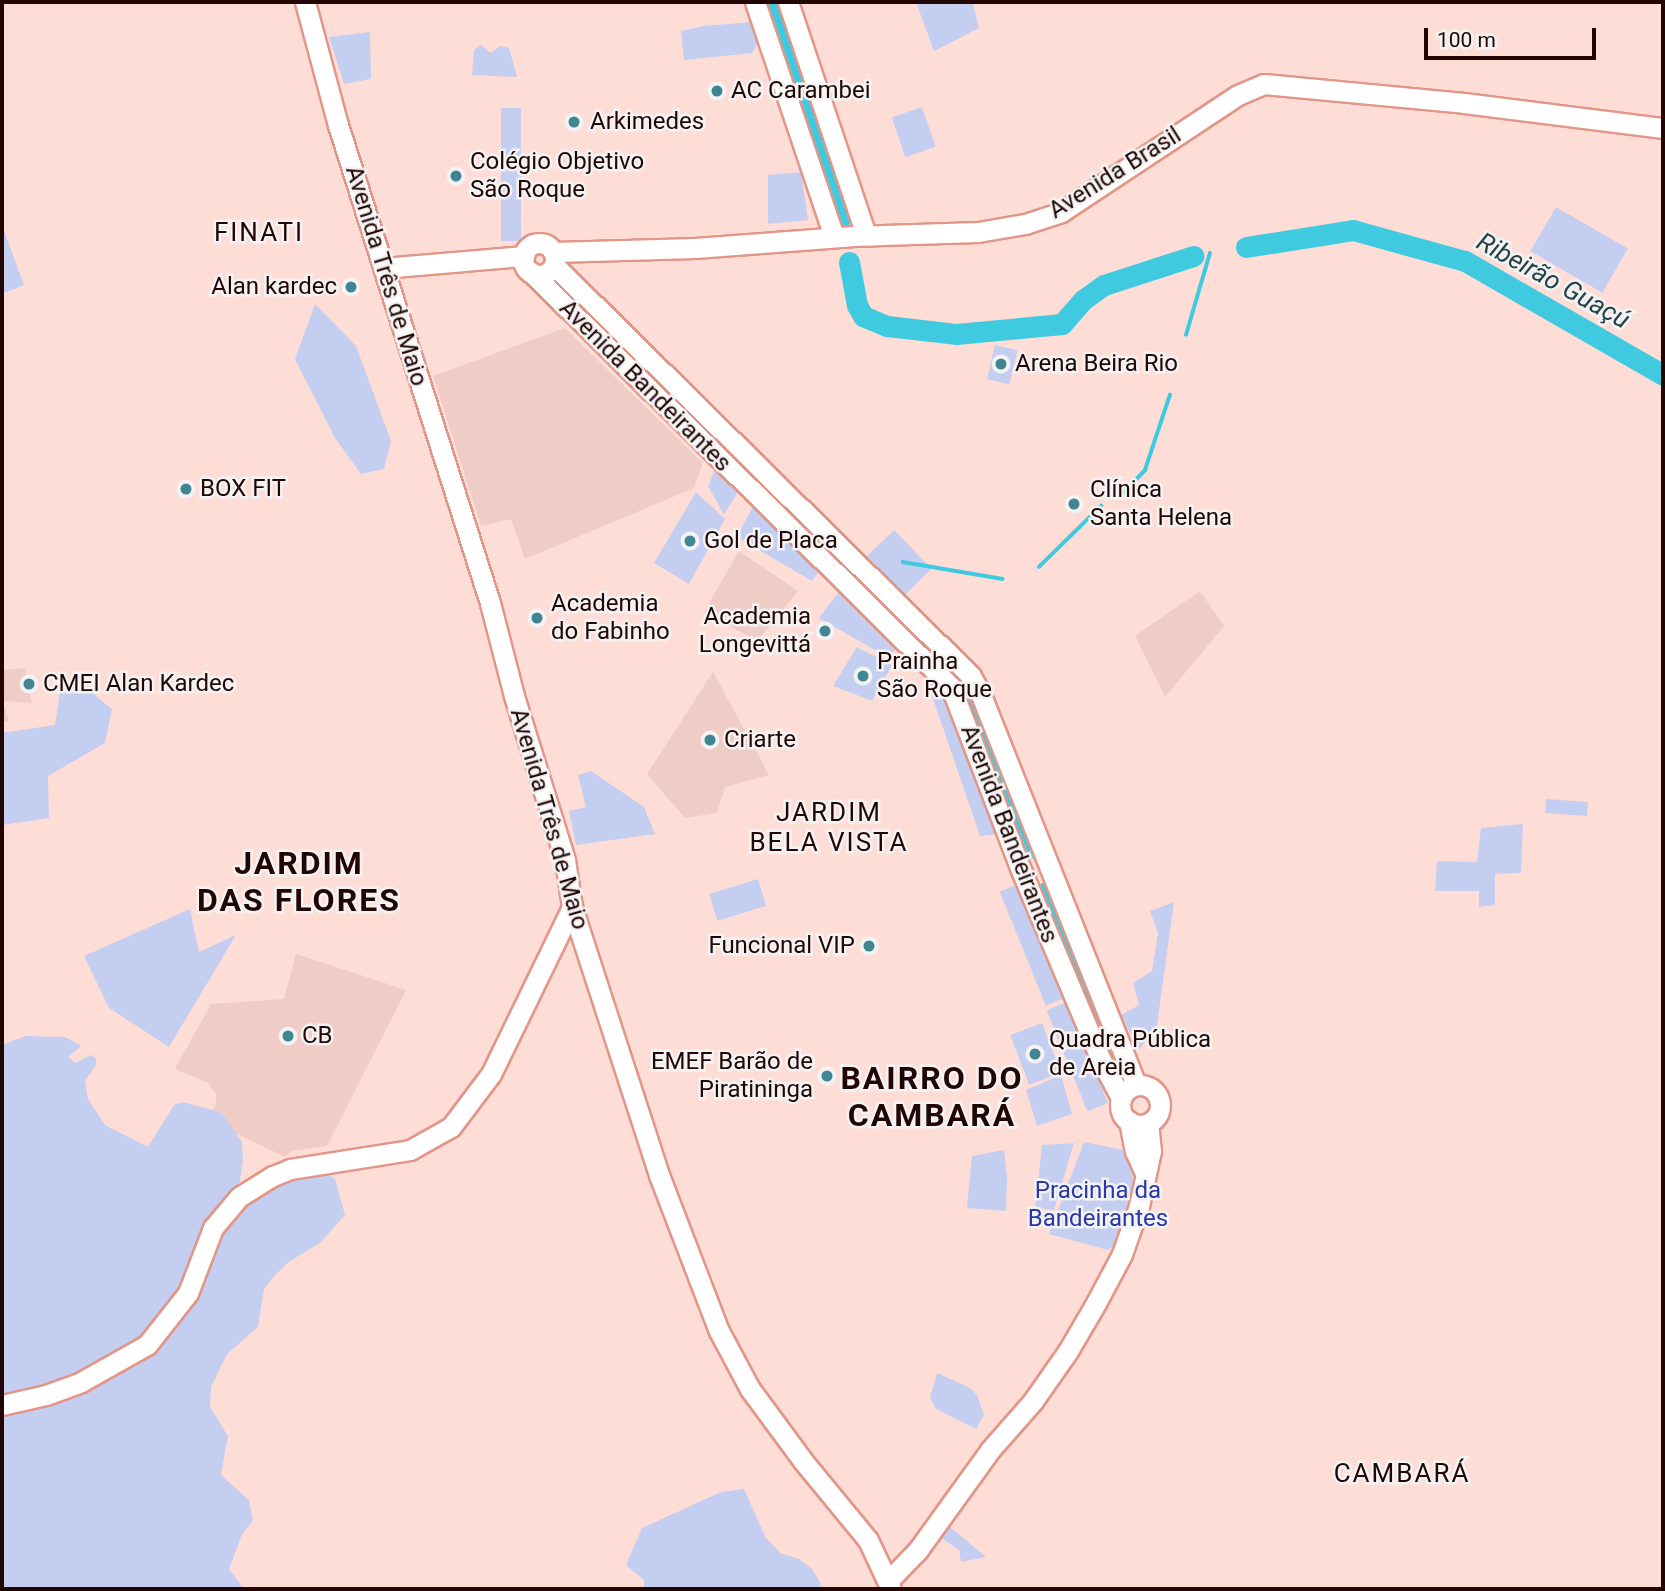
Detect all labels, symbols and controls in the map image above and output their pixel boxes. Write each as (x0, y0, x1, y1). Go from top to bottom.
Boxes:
scale bar (1427, 14, 1598, 58)
text: 100 m (1437, 28, 1496, 52)
place label: AC Carambei (731, 77, 871, 105)
marker: AC Carambei (709, 83, 725, 99)
place label: Arkimedes (590, 108, 704, 136)
marker: Arkimedes (564, 112, 584, 132)
street label: Avenida Brasil (1043, 121, 1187, 225)
place label: Colégio Objetivo São Roque (470, 148, 644, 204)
street label: Avenida Três de Maio (339, 162, 433, 390)
marker: Colégio Objetivo São Roque (448, 168, 464, 184)
district label: FINATI (215, 217, 303, 249)
water label: Ribeirão Guaçú (1471, 226, 1635, 336)
place label: Alan kardec (211, 273, 337, 301)
marker: Alan kardec (343, 279, 359, 295)
street label: Avenida Bandeirantes (553, 294, 737, 478)
place label: Arena Beira Rio (1015, 350, 1178, 378)
marker: Arena Beira Rio (993, 356, 1009, 372)
place label: BOX FIT (200, 475, 286, 503)
place label: Clínica Santa Helena (1090, 476, 1232, 532)
marker: BOX FIT (178, 481, 194, 497)
marker: Clínica Santa Helena (1064, 494, 1084, 514)
place label: Gol de Placa (704, 527, 838, 555)
marker: Gol de Placa (682, 533, 698, 549)
place label: Academia do Fabinho (551, 590, 670, 646)
place label: Academia Longevittá (699, 603, 811, 659)
marker: Academia do Fabinho (529, 610, 545, 626)
marker: Academia Longevittá (817, 623, 833, 639)
place label: Prainha São Roque (877, 648, 992, 704)
marker: Prainha São Roque (855, 668, 871, 684)
place label: CMEI Alan Kardec (43, 670, 234, 698)
marker: CMEI Alan Kardec (21, 676, 37, 692)
street label: Avenida Três de Maio (504, 705, 594, 933)
street label: Avenida Bandeirantes (954, 721, 1064, 947)
place label: Criarte (724, 726, 796, 754)
marker: Criarte (702, 732, 718, 748)
district label: JARDIM BELA VISTA (751, 797, 907, 858)
district label: JARDIM DAS FLORES (198, 845, 400, 920)
place label: Funcional VIP (708, 932, 855, 960)
marker: Funcional VIP (861, 938, 877, 954)
place label: CB (302, 1022, 333, 1050)
place label: Quadra Pública de Areia (1049, 1026, 1211, 1082)
marker: CB (280, 1028, 296, 1044)
marker: Quadra Pública de Areia (1027, 1046, 1043, 1062)
place label: EMEF Barão de Piratininga (651, 1048, 813, 1104)
district label: BAIRRO DO CAMBARÁ (842, 1060, 1022, 1135)
marker: EMEF Barão de Piratininga (819, 1068, 835, 1084)
park label: Pracinha da Bandeirantes (1028, 1177, 1168, 1233)
district label: CAMBARÁ (1335, 1458, 1469, 1490)

